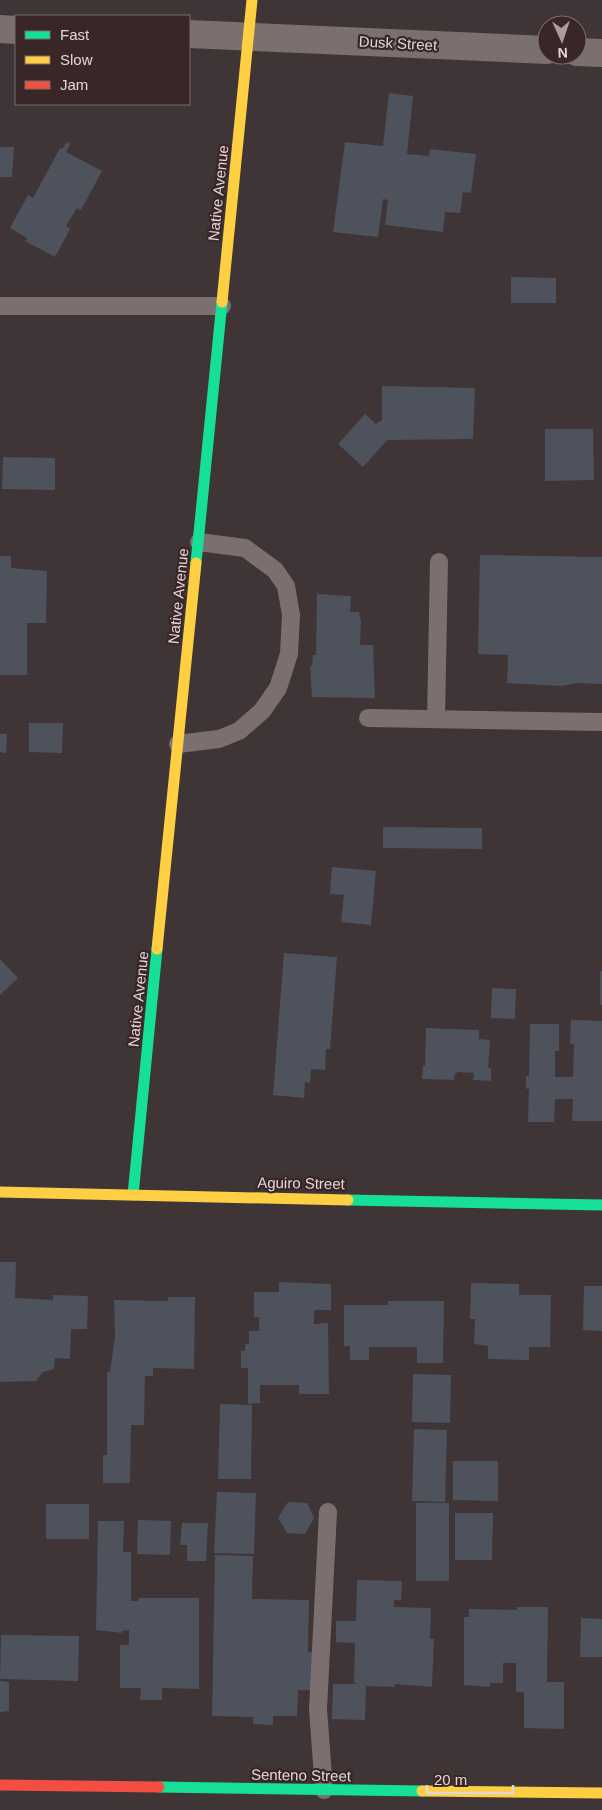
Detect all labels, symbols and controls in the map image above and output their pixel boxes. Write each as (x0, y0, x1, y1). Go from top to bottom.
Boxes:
legend (15, 15, 190, 105)
north arrow (537, 15, 587, 65)
text: Fast (60, 26, 90, 43)
street label: Dusk Street (358, 32, 438, 54)
text: N (557, 45, 568, 61)
text: Slow (60, 51, 93, 68)
text: Jam (60, 76, 88, 93)
street label: Native Avenue (205, 144, 231, 242)
street label: Native Avenue (165, 547, 191, 645)
street label: Native Avenue (125, 950, 151, 1048)
street label: Aguiro Street (257, 1174, 346, 1192)
scale bar (427, 1762, 513, 1794)
street label: Senteno Street (251, 1766, 352, 1784)
text: 20 m (434, 1771, 467, 1788)

